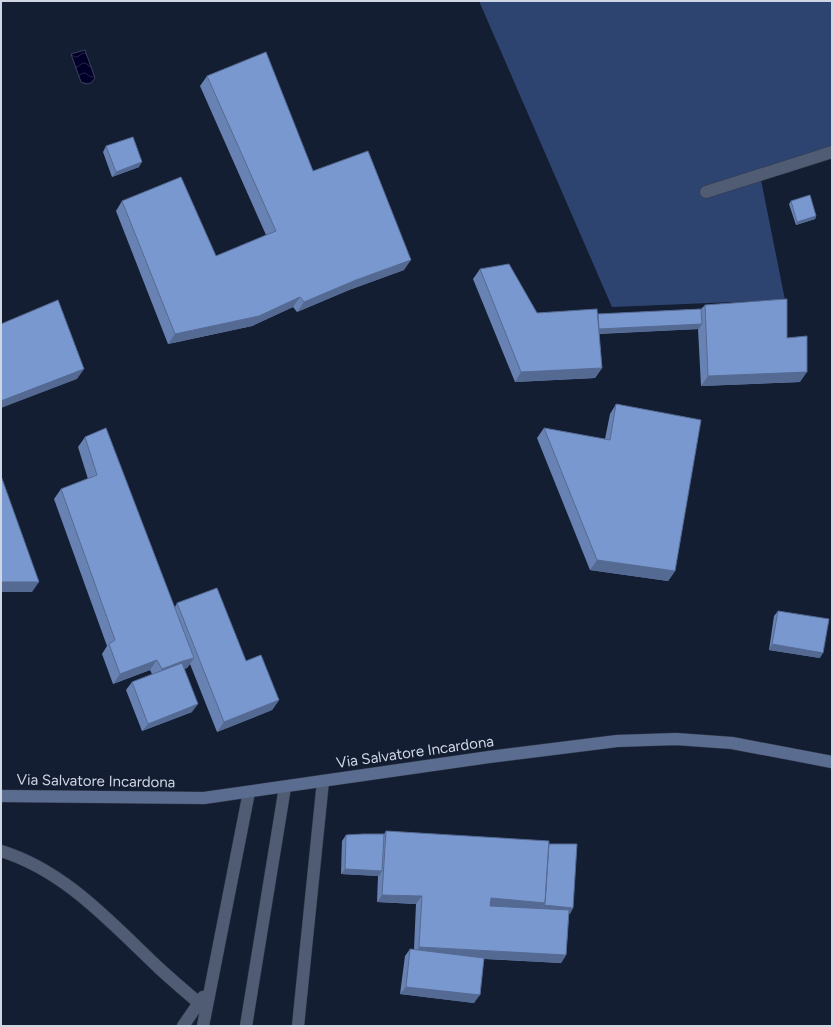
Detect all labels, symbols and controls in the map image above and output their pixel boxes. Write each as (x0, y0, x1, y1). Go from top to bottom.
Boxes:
street label: Via Salvatore Incardona (335, 732, 495, 772)
street label: Via Salvatore Incardona (16, 771, 176, 791)

